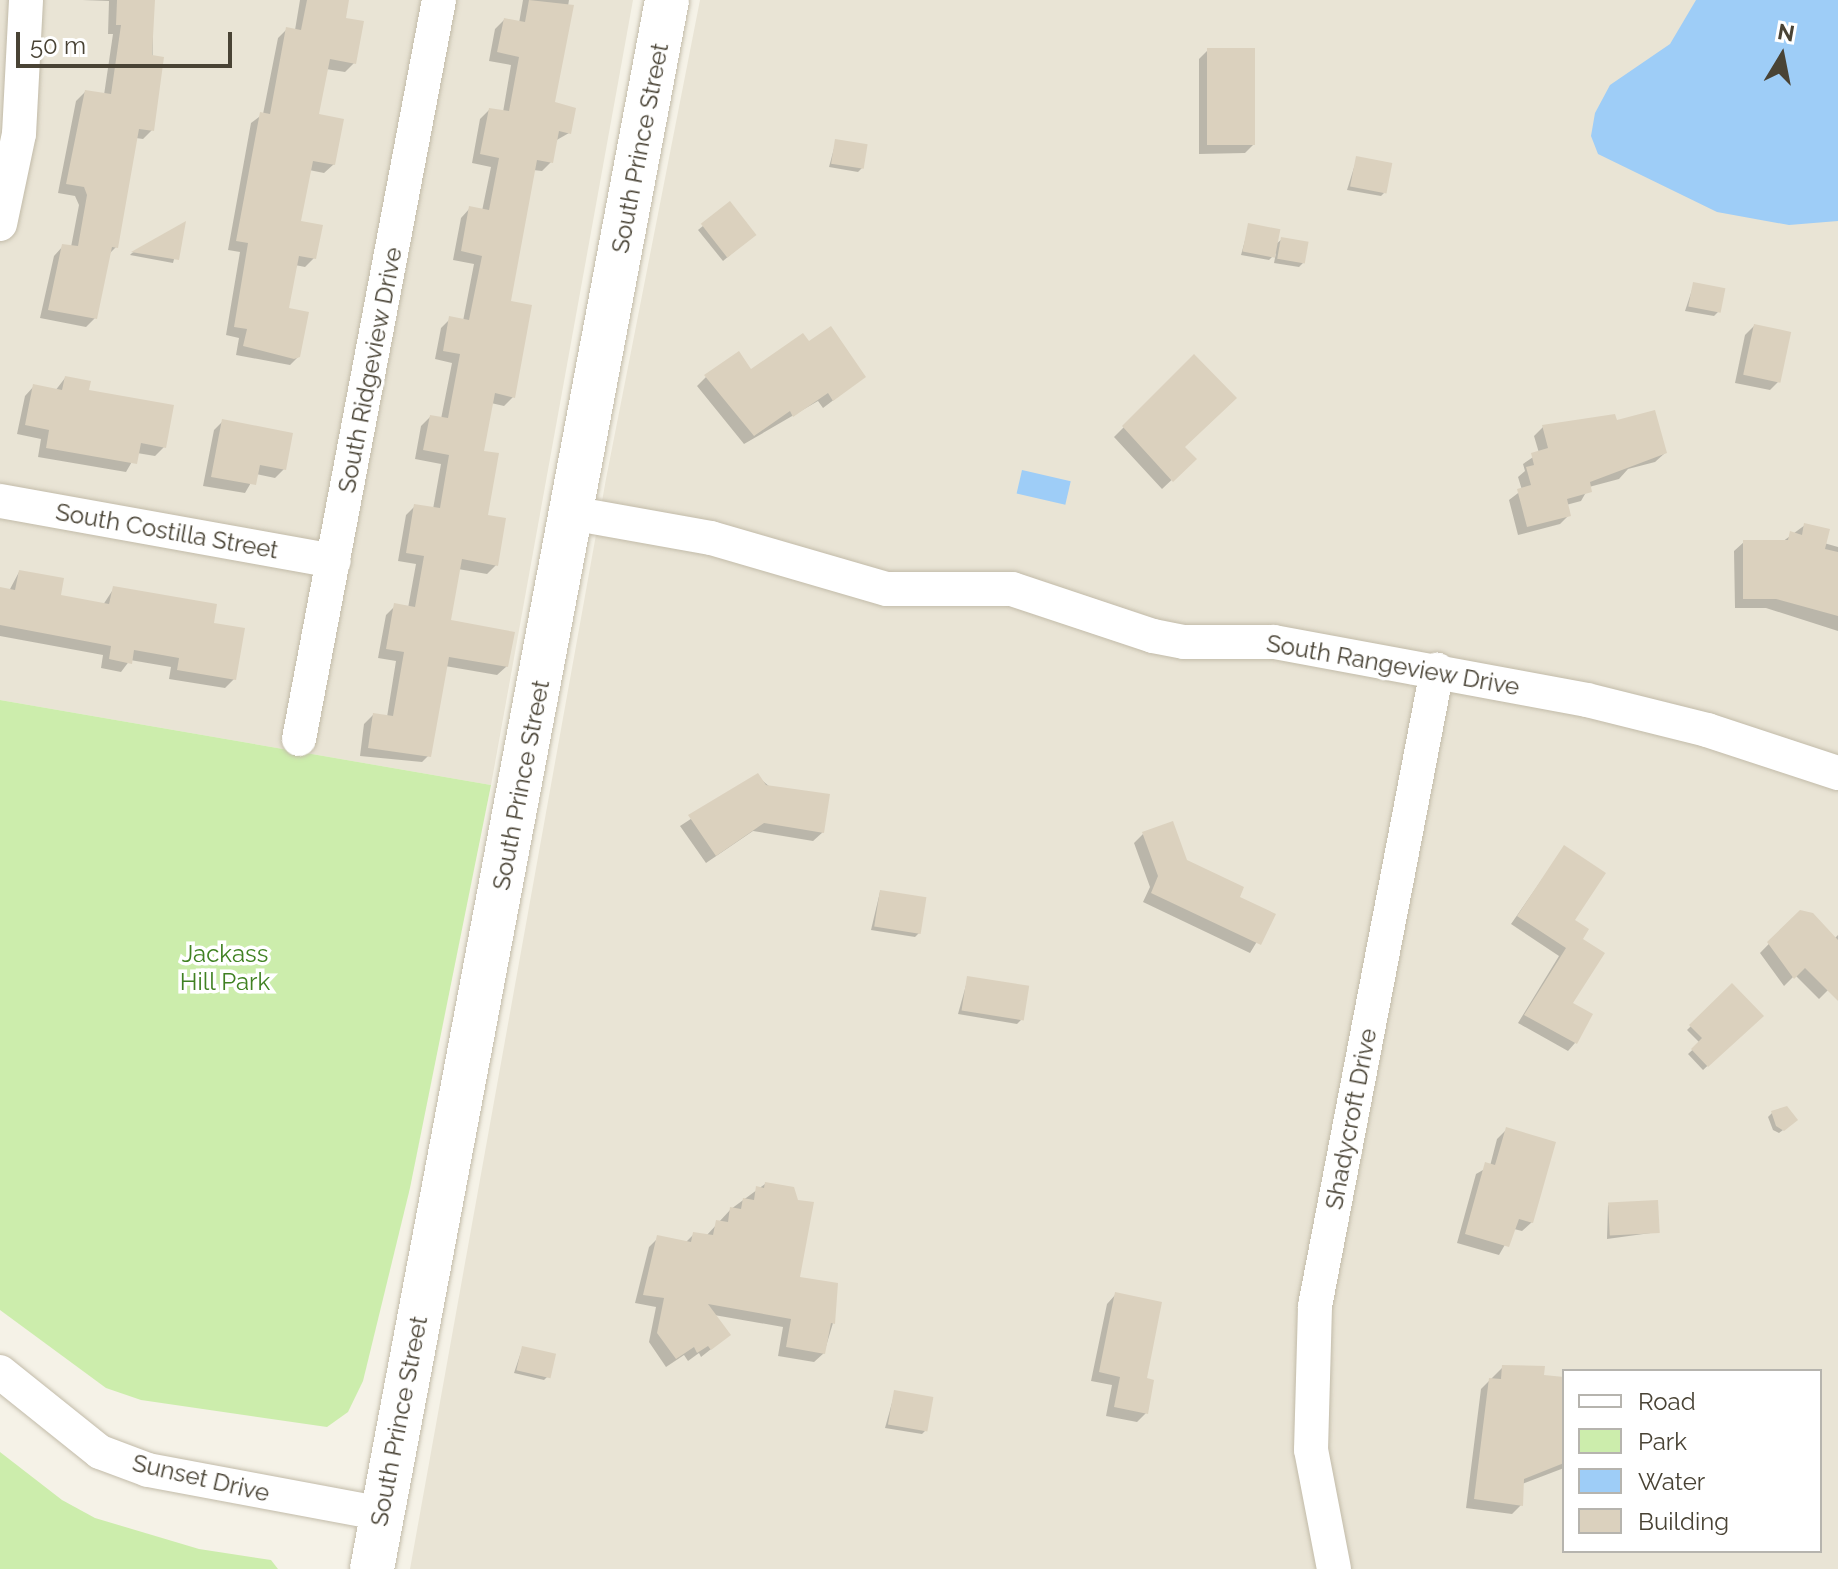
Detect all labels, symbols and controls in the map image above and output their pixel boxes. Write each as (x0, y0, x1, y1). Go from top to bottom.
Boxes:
scale bar (20, 16, 236, 66)
north arrow (1742, 16, 1822, 96)
text: N (1776, 18, 1797, 47)
text: 50 m (30, 31, 86, 60)
street label: South Prince Street (605, 40, 675, 256)
street label: South Ridgeview Drive (332, 244, 408, 496)
street label: South Costilla Street (53, 497, 281, 565)
street label: South Rangeview Drive (1264, 628, 1522, 702)
street label: South Prince Street (486, 677, 556, 893)
park label: Jackass Hill Park (179, 940, 271, 996)
street label: Shadycroft Drive (1319, 1026, 1383, 1212)
street label: South Prince Street (364, 1313, 434, 1529)
legend (1562, 1369, 1822, 1553)
text: Road (1638, 1387, 1696, 1416)
text: Park (1638, 1427, 1687, 1456)
street label: Sunset Drive (130, 1448, 272, 1508)
text: Water (1638, 1467, 1705, 1496)
text: Building (1638, 1507, 1729, 1536)

